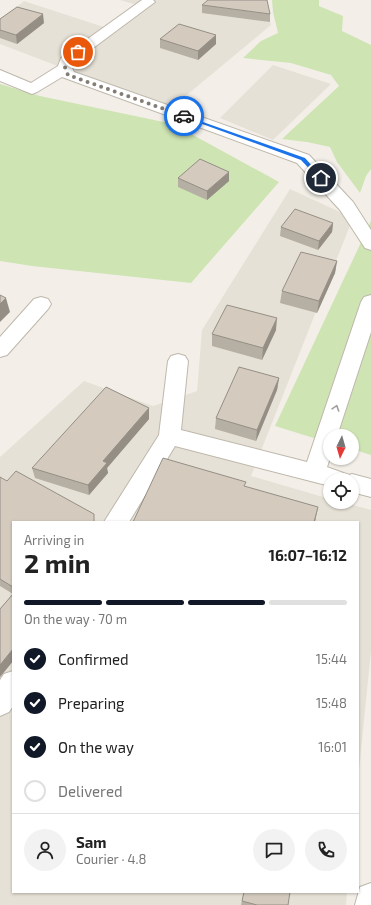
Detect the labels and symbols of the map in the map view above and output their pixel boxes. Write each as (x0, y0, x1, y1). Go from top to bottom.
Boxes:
pin (61, 35, 95, 69)
courier (164, 96, 204, 136)
pin (304, 161, 338, 195)
one-way arrow (331, 405, 339, 412)
north arrow (323, 429, 359, 465)

